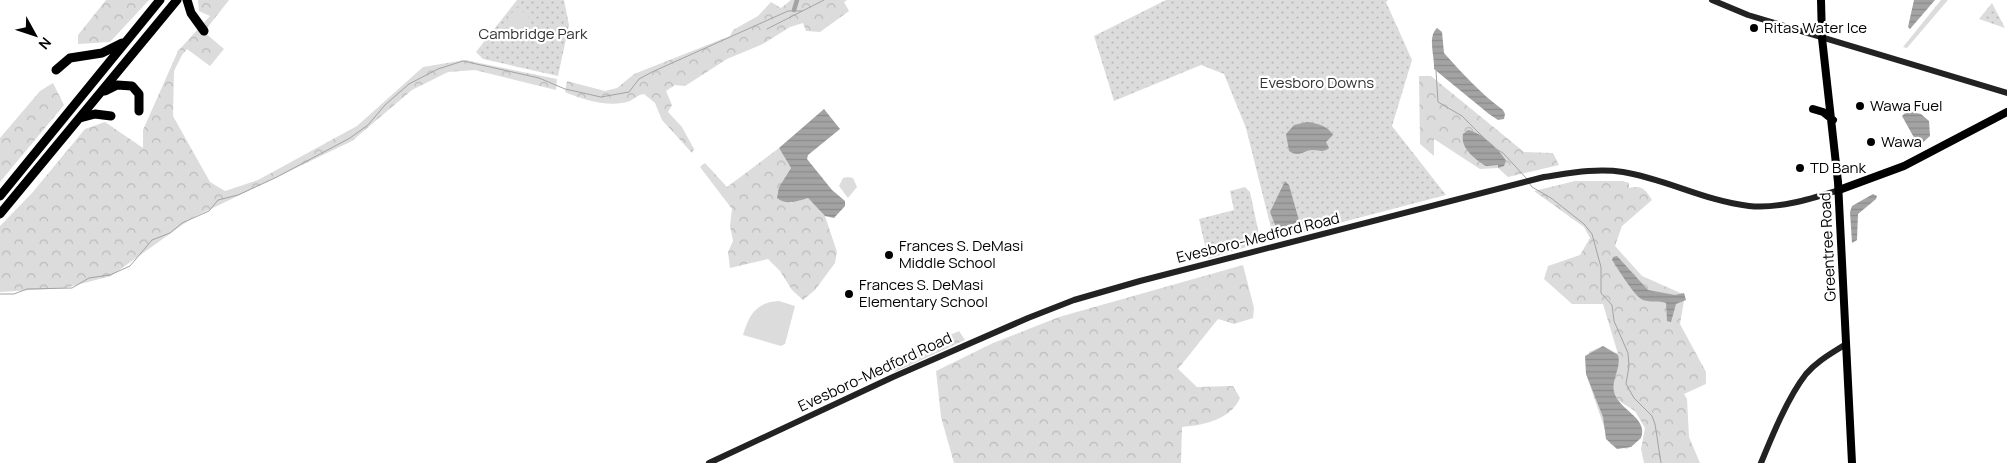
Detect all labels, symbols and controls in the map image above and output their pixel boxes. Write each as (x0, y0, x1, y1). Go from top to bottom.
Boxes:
north arrow (10, 10, 60, 60)
place label: Ritas Water Ice (1764, 17, 1867, 38)
marker: Ritas Water Ice (1748, 22, 1760, 34)
park label: Cambridge Park (479, 23, 588, 44)
text: N (35, 34, 56, 54)
park label: Evesboro Downs (1260, 72, 1374, 93)
place label: Wawa Fuel (1870, 95, 1943, 116)
marker: Wawa Fuel (1854, 100, 1866, 112)
place label: Wawa (1881, 131, 1922, 152)
marker: Wawa (1865, 136, 1877, 148)
place label: TD Bank (1810, 157, 1866, 178)
marker: TD Bank (1794, 162, 1806, 174)
street label: Greentree Road (1814, 192, 1841, 302)
street label: Evesboro-Medford Road (1174, 207, 1342, 268)
place label: Frances S. DeMasi Middle School (899, 235, 1023, 273)
marker: Frances S. DeMasi Middle School (883, 249, 895, 261)
place label: Frances S. DeMasi Elementary School (859, 274, 988, 312)
marker: Frances S. DeMasi Elementary School (843, 288, 855, 300)
street label: Evesboro-Medford Road (794, 327, 955, 416)

